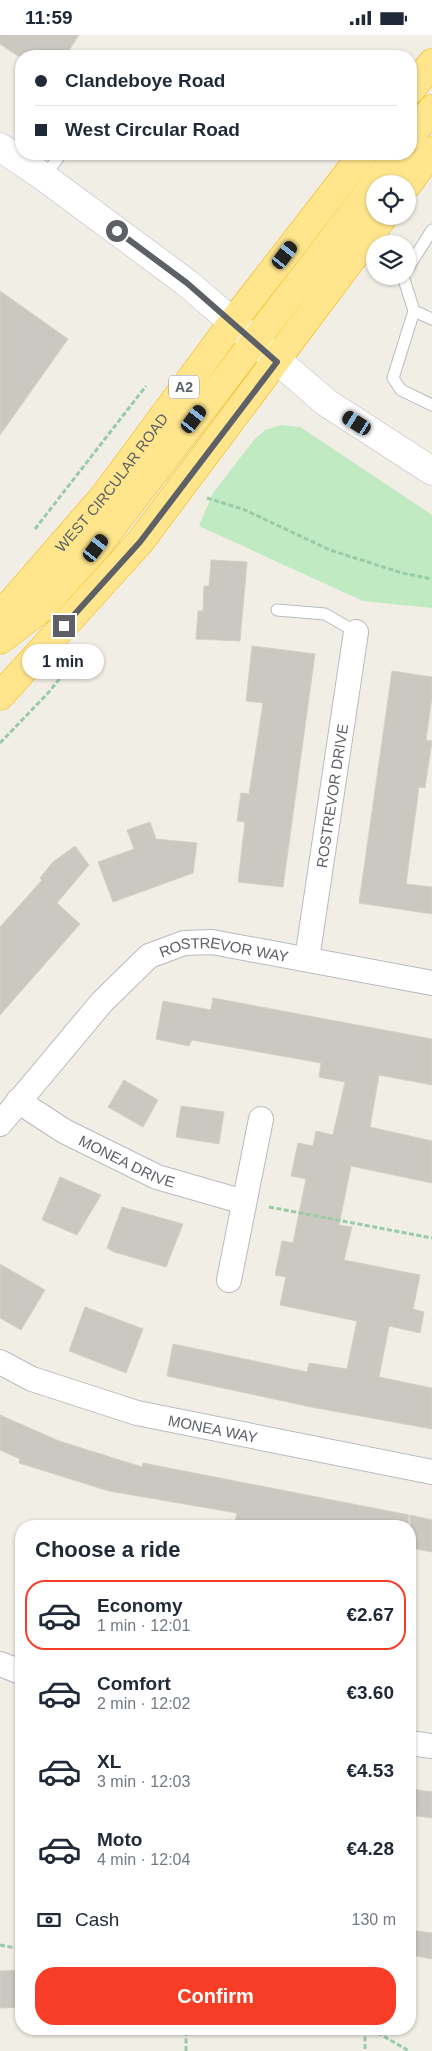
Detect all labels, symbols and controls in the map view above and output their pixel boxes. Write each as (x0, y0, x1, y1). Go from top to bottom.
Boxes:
text: 11:59 (25, 7, 73, 28)
text: Clandeboye Road (65, 70, 225, 91)
text: West Circular Road (65, 119, 240, 140)
map controls (366, 175, 416, 285)
button: locate (366, 175, 416, 225)
route start (106, 220, 128, 242)
button: layers (366, 235, 416, 285)
car (269, 239, 300, 271)
road number: A2 (169, 376, 199, 399)
car (178, 403, 209, 435)
car (340, 409, 373, 437)
street label: WEST CIRCULAR ROAD (51, 410, 171, 555)
car (80, 532, 111, 564)
route end (53, 615, 75, 637)
callout: 1 min (23, 643, 105, 679)
text: 1 min (42, 653, 84, 670)
street label: ROSTREVOR DRIVE (312, 723, 351, 869)
street label: ROSTREVOR WAY (157, 933, 290, 965)
street label: MONEA DRIVE (76, 1131, 177, 1190)
street label: MONEA WAY (167, 1411, 259, 1445)
text: Choose a ride (35, 1537, 180, 1562)
icon: car (37, 1593, 82, 1638)
text: Economy (97, 1595, 183, 1616)
text: €2.67 (346, 1604, 394, 1625)
text: 1 min · 12:01 (97, 1617, 190, 1634)
icon: car (37, 1671, 82, 1716)
text: Comfort (97, 1673, 171, 1694)
text: €3.60 (346, 1682, 394, 1703)
text: 2 min · 12:02 (97, 1695, 190, 1712)
icon: car (37, 1749, 82, 1794)
text: XL (97, 1751, 121, 1772)
text: €4.53 (346, 1760, 394, 1781)
text: 3 min · 12:03 (97, 1773, 190, 1790)
icon: car (37, 1827, 82, 1872)
text: Moto (97, 1829, 142, 1850)
text: €4.28 (346, 1838, 394, 1859)
text: 4 min · 12:04 (97, 1851, 190, 1868)
icon: cash (35, 1906, 63, 1934)
text: Cash (75, 1909, 119, 1930)
text: 130 m (352, 1911, 396, 1928)
button: Confirm (35, 1967, 396, 2025)

